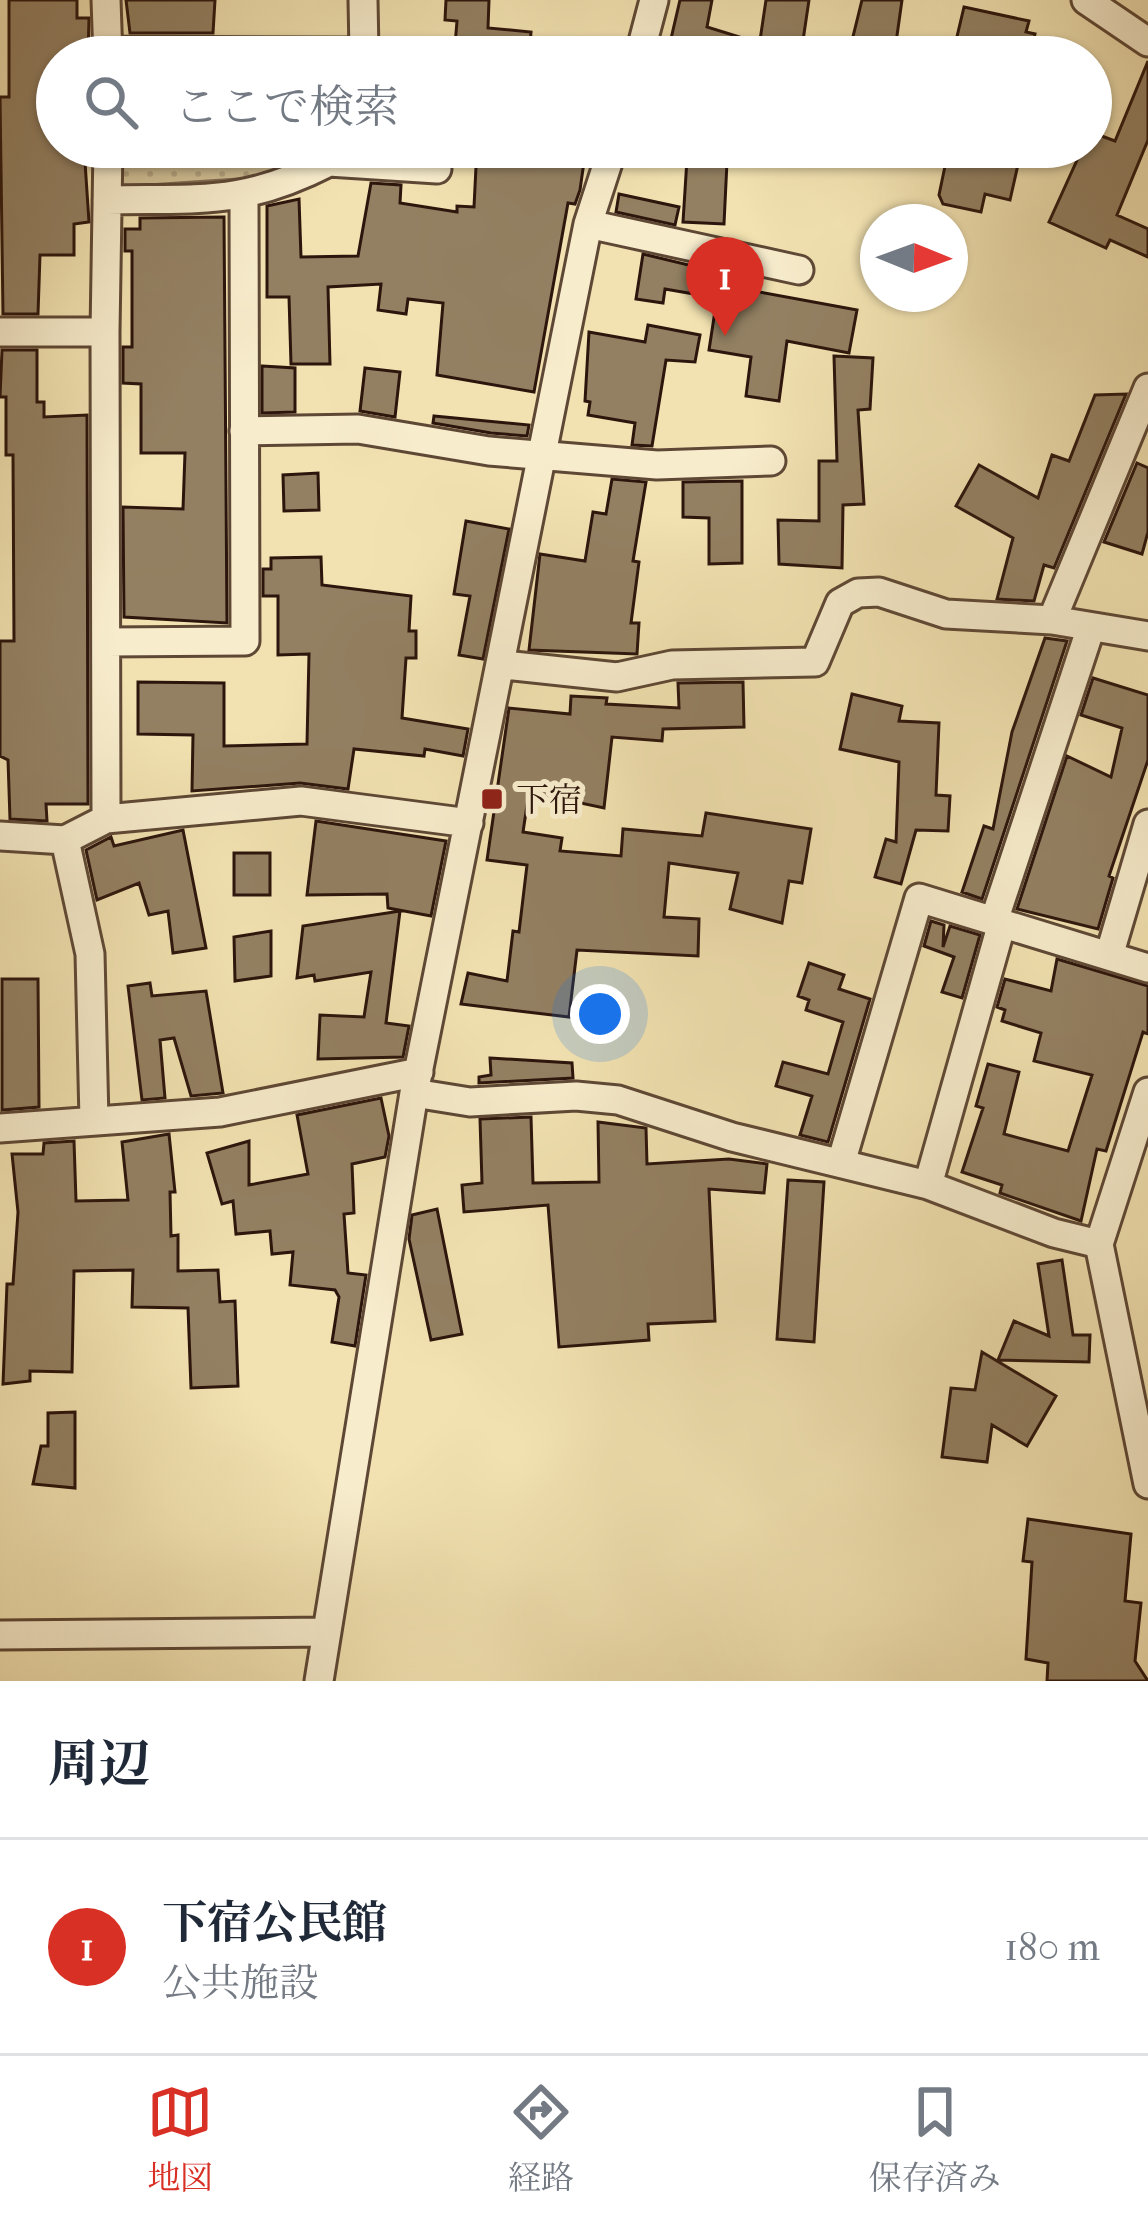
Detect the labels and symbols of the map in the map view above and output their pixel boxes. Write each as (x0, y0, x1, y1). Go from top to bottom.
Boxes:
north arrow (860, 204, 968, 312)
pin: 1 (686, 237, 764, 336)
place label: 下宿 (516, 781, 582, 820)
marker: 下宿 (479, 786, 505, 812)
your location (570, 984, 630, 1044)

